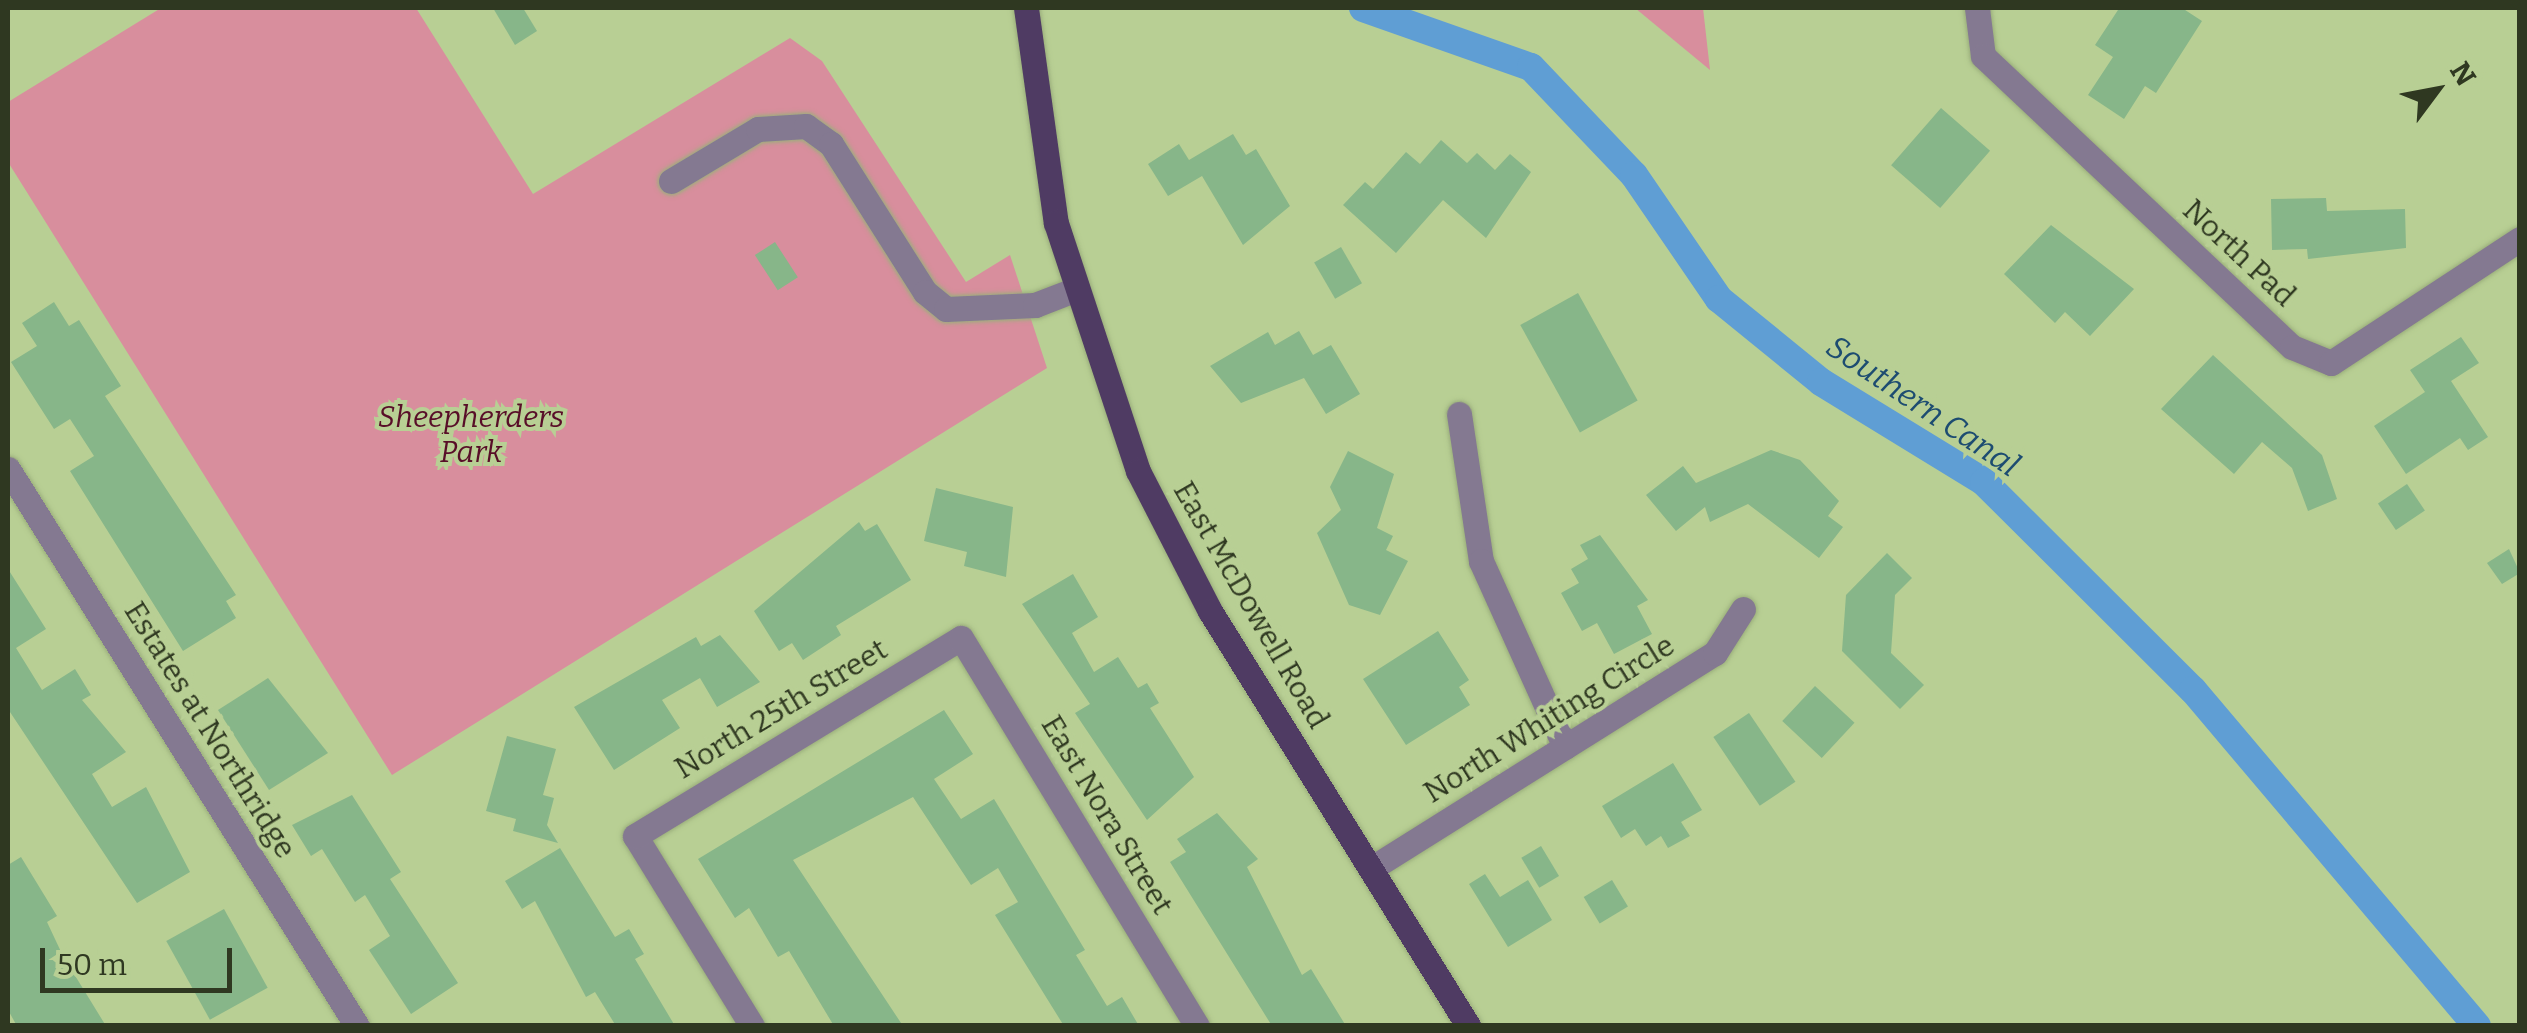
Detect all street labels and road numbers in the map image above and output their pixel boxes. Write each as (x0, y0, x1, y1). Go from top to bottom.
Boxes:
street label: North Pad (2175, 192, 2303, 314)
street label: East McDowell Road (1166, 475, 1336, 735)
street label: Estates at Northridge (117, 595, 303, 865)
street label: North Whiting Circle (1417, 627, 1681, 811)
street label: North 25th Street (668, 631, 894, 787)
street label: East Nora Street (1033, 709, 1181, 921)

